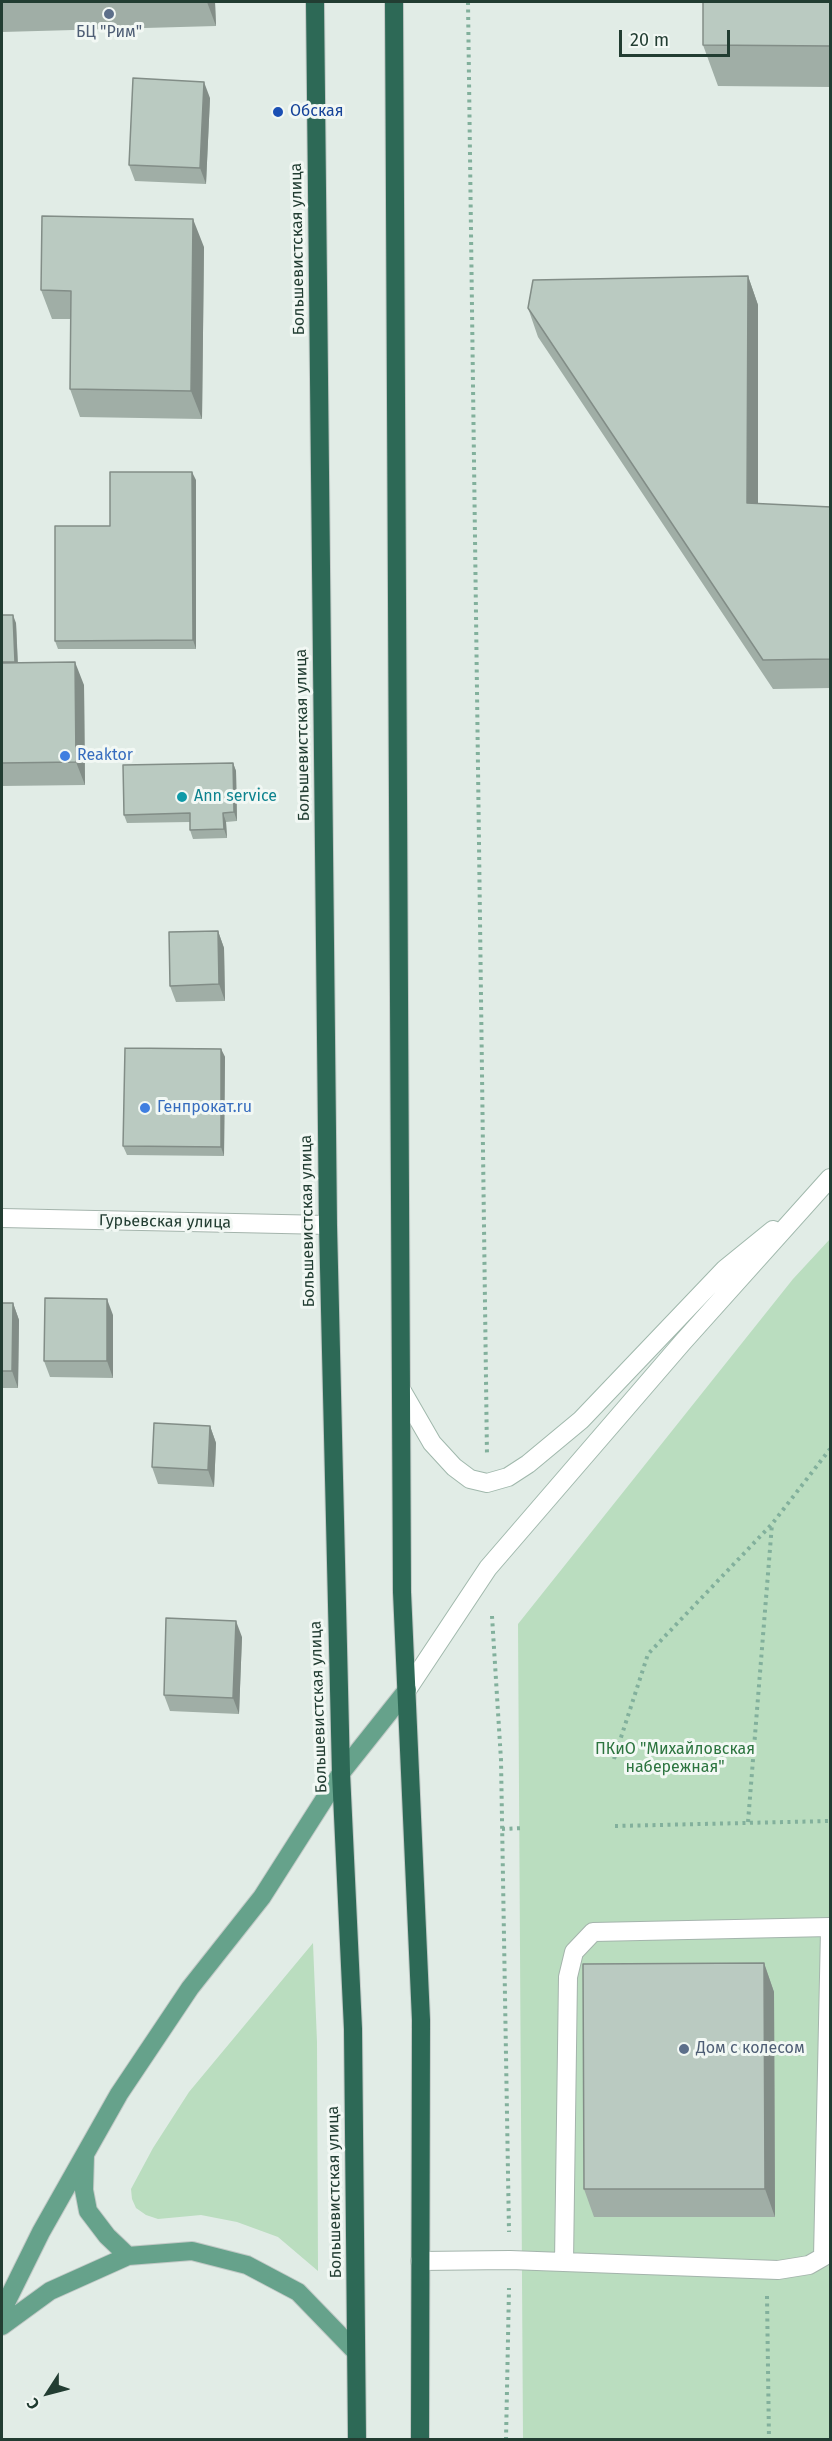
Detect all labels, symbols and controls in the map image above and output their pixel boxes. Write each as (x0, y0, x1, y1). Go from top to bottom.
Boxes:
marker: БЦ "Рим" (102, 7, 116, 21)
scale bar (622, 18, 733, 56)
place label: БЦ "Рим" (76, 23, 142, 43)
text: 20 m (630, 29, 669, 51)
place label: Обская (290, 102, 344, 122)
marker: Обская (271, 105, 285, 119)
street label: Большевистская улица (287, 163, 309, 335)
street label: Большевистская улица (292, 649, 314, 821)
place label: Reaktor (77, 746, 133, 766)
marker: Reaktor (58, 749, 72, 763)
place label: Ann service (194, 787, 277, 807)
marker: Ann service (175, 790, 189, 804)
place label: Генпрокат.ru (157, 1098, 252, 1118)
marker: Генпрокат.ru (138, 1101, 152, 1115)
street label: Большевистская улица (297, 1135, 319, 1307)
street label: Гурьевская улица (99, 1211, 231, 1233)
street label: Большевистская улица (306, 1620, 332, 1794)
park label: ПКиО "Михайловская набережная" (595, 1740, 755, 1778)
place label: Дом с колесом (696, 2039, 805, 2059)
marker: Дом с колесом (677, 2042, 691, 2056)
street label: Большевистская улица (324, 2106, 346, 2278)
north arrow (18, 2363, 78, 2423)
text: С (23, 2395, 43, 2413)

